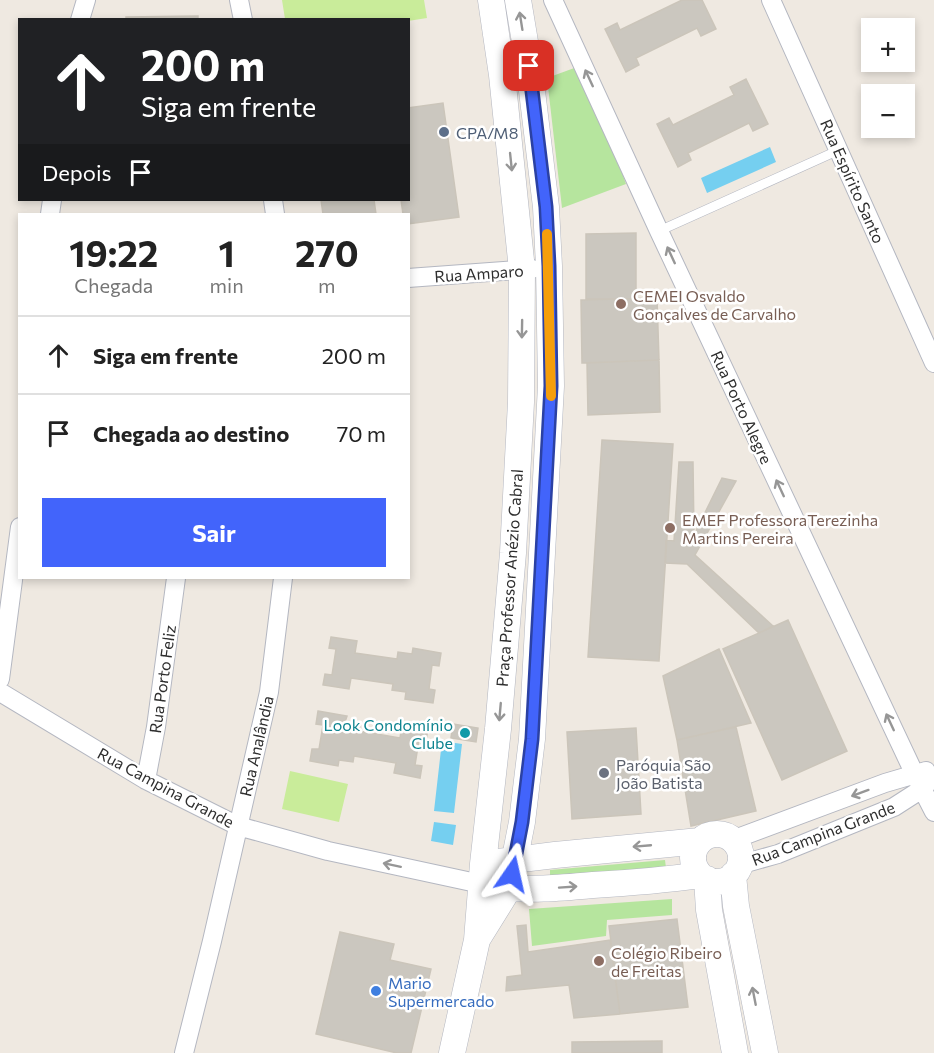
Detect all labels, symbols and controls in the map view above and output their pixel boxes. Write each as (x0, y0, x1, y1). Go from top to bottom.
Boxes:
one-way arrow (515, 11, 526, 31)
map controls (861, 18, 915, 138)
button: + (861, 18, 915, 72)
text: 200 m (141, 38, 265, 90)
pin (503, 40, 554, 91)
icon: ahead (42, 42, 120, 120)
icon: arrive (512, 49, 545, 82)
one-way arrow (582, 69, 594, 87)
button: − (861, 84, 915, 138)
text: Siga em frente (141, 90, 316, 123)
street label: Rua Espírito Santo (817, 116, 889, 246)
place label: CPA/M8 (456, 123, 518, 142)
marker: CPA/M8 (437, 125, 451, 139)
one-way arrow (506, 152, 517, 172)
icon: arrive (124, 156, 157, 189)
text: Depois (42, 159, 112, 186)
text: 19:22 (69, 230, 158, 274)
text: 1 (218, 230, 235, 274)
text: 270 (295, 230, 359, 274)
one-way arrow (664, 246, 676, 264)
street label: Rua Amparo (434, 260, 524, 286)
text: Chegada (74, 273, 153, 297)
text: min (210, 273, 244, 297)
text: m (318, 273, 336, 297)
place label: CEMEI Osvaldo Gonçalves de Carvalho (633, 286, 796, 323)
marker: CEMEI Osvaldo Gonçalves de Carvalho (614, 297, 628, 311)
one-way arrow (516, 318, 528, 338)
icon: ahead (42, 339, 75, 372)
text: Siga em frente (93, 342, 238, 369)
text: 200 m (322, 342, 386, 369)
street label: Rua Porto Alegre (707, 347, 777, 467)
icon: arrive (42, 417, 75, 450)
text: Chegada ao destino (93, 420, 289, 447)
text: 70 m (337, 420, 386, 447)
street label: Praça Professor Anézio Cabral (492, 468, 526, 688)
one-way arrow (774, 480, 786, 498)
button: Sair (42, 498, 386, 567)
place label: EMEF ProfessoraTerezinha Martins Pereira (682, 510, 878, 547)
marker: EMEF ProfessoraTerezinha Martins Pereira (663, 521, 677, 535)
street label: Rua Porto Feliz (145, 624, 179, 734)
street label: Rua Analândia (235, 694, 277, 798)
one-way arrow (494, 701, 505, 721)
one-way arrow (884, 713, 896, 731)
place label: Look Condomínio Clube (324, 715, 453, 752)
marker: Look Condomínio Clube (458, 726, 472, 740)
street label: Rua Campina Grande (95, 743, 237, 831)
place label: Paróquia São João Batista (616, 755, 711, 792)
marker: Paróquia São João Batista (597, 766, 611, 780)
one-way arrow (851, 788, 869, 799)
street label: Rua Campina Grande (749, 797, 897, 869)
one-way arrow (632, 841, 652, 852)
position arrow (480, 842, 544, 906)
one-way arrow (383, 858, 402, 870)
one-way arrow (557, 881, 577, 892)
place label: Colégio Ribeiro de Freitas (611, 943, 722, 980)
marker: Colégio Ribeiro de Freitas (592, 954, 606, 968)
place label: Mario Supermercado (388, 973, 494, 1010)
marker: Mario Supermercado (369, 984, 383, 998)
one-way arrow (748, 986, 759, 1006)

